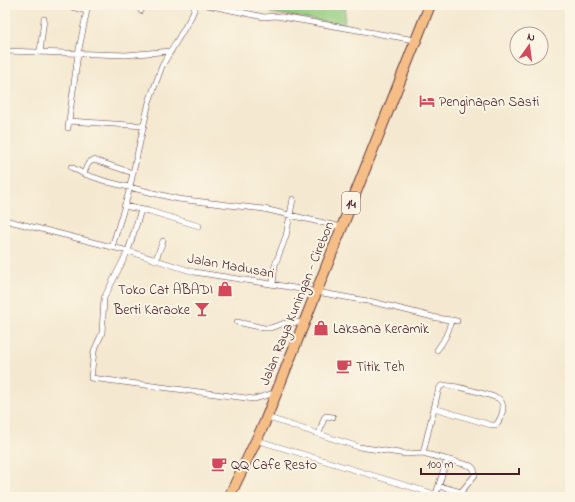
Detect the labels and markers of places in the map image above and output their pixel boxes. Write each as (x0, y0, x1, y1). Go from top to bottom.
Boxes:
hotel icon: Penginapan Sasti (418, 92, 436, 110)
place label: Penginapan Sasti (439, 92, 539, 114)
place label: Toko Cat ABADI (118, 280, 213, 301)
shop icon: Toko Cat ABADI (216, 280, 234, 298)
place label: Berti Karaoke (113, 300, 191, 321)
bar icon: Berti Karaoke (193, 300, 211, 318)
shop icon: Laksana Keramik (312, 319, 330, 337)
place label: Laksana Keramik (333, 319, 430, 340)
cafe icon: Titik Teh (335, 357, 353, 375)
place label: Titik Teh (356, 357, 404, 378)
cafe icon: QQ Cafe Resto (210, 455, 228, 473)
place label: QQ Cafe Resto (231, 455, 317, 476)

